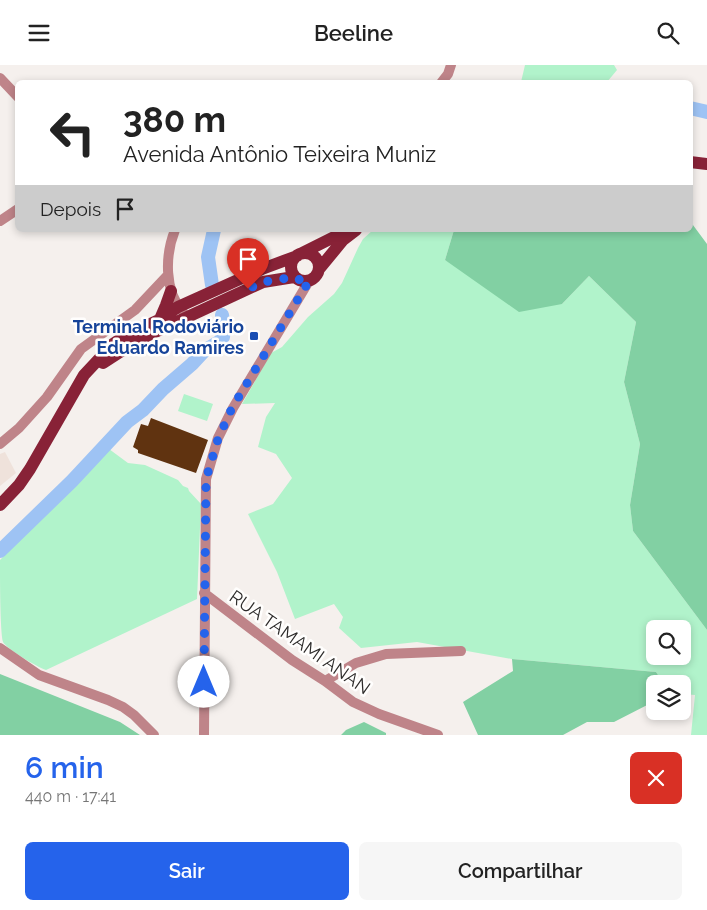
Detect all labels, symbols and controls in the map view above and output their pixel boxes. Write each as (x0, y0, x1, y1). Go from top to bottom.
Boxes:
icon: menu (25, 19, 53, 47)
icon: search (654, 19, 682, 47)
text: Beeline (314, 20, 393, 46)
text: 380 m (123, 99, 226, 140)
icon: left (40, 100, 105, 165)
text: Avenida Antônio Teixeira Muniz (123, 141, 436, 167)
icon: arrive (111, 195, 139, 223)
text: Depois (40, 198, 101, 220)
pin (227, 238, 269, 289)
icon: arrive (234, 245, 262, 273)
place label: Terminal Rodoviário Eduardo Ramires (73, 316, 244, 358)
marker: Terminal Rodoviário Eduardo Ramires (248, 330, 260, 342)
street label: RUA TAMAMI ANAN (226, 586, 374, 698)
map controls (646, 620, 691, 720)
button: search (646, 620, 691, 665)
position arrow (177, 655, 229, 707)
button: layers (646, 675, 691, 720)
text: 6 min (25, 750, 104, 785)
button: close (630, 752, 682, 804)
text: 440 m · 17:41 (25, 787, 116, 806)
button: Sair (25, 842, 349, 900)
button: Compartilhar (359, 842, 682, 900)

